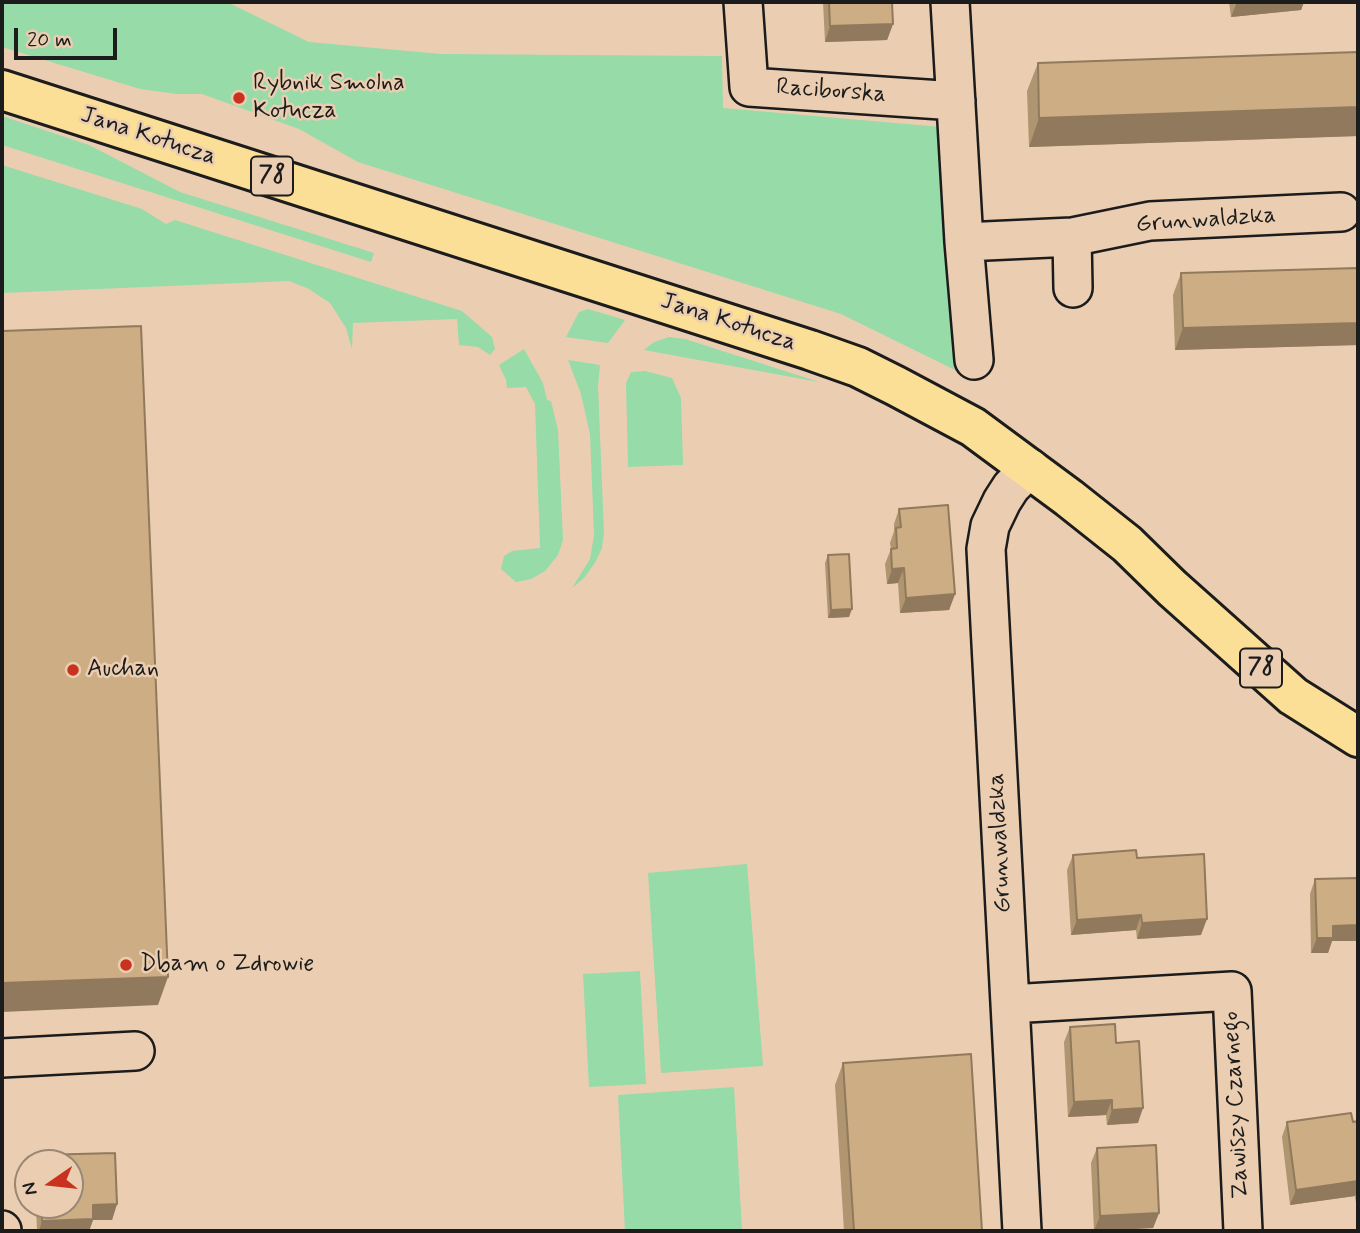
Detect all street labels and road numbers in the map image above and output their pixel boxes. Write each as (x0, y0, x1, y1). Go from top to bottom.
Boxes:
street label: Raciborska (775, 74, 887, 110)
street label: Jana Kotucza (77, 102, 219, 172)
road number: 78 (251, 156, 293, 196)
street label: Grunwaldzka (1135, 202, 1277, 240)
street label: Jana Kotucza (657, 288, 799, 358)
road number: 78 (1240, 648, 1282, 688)
street label: Grunwaldzka (983, 772, 1019, 914)
street label: Zawiszy Czarnego (1218, 1011, 1256, 1199)

